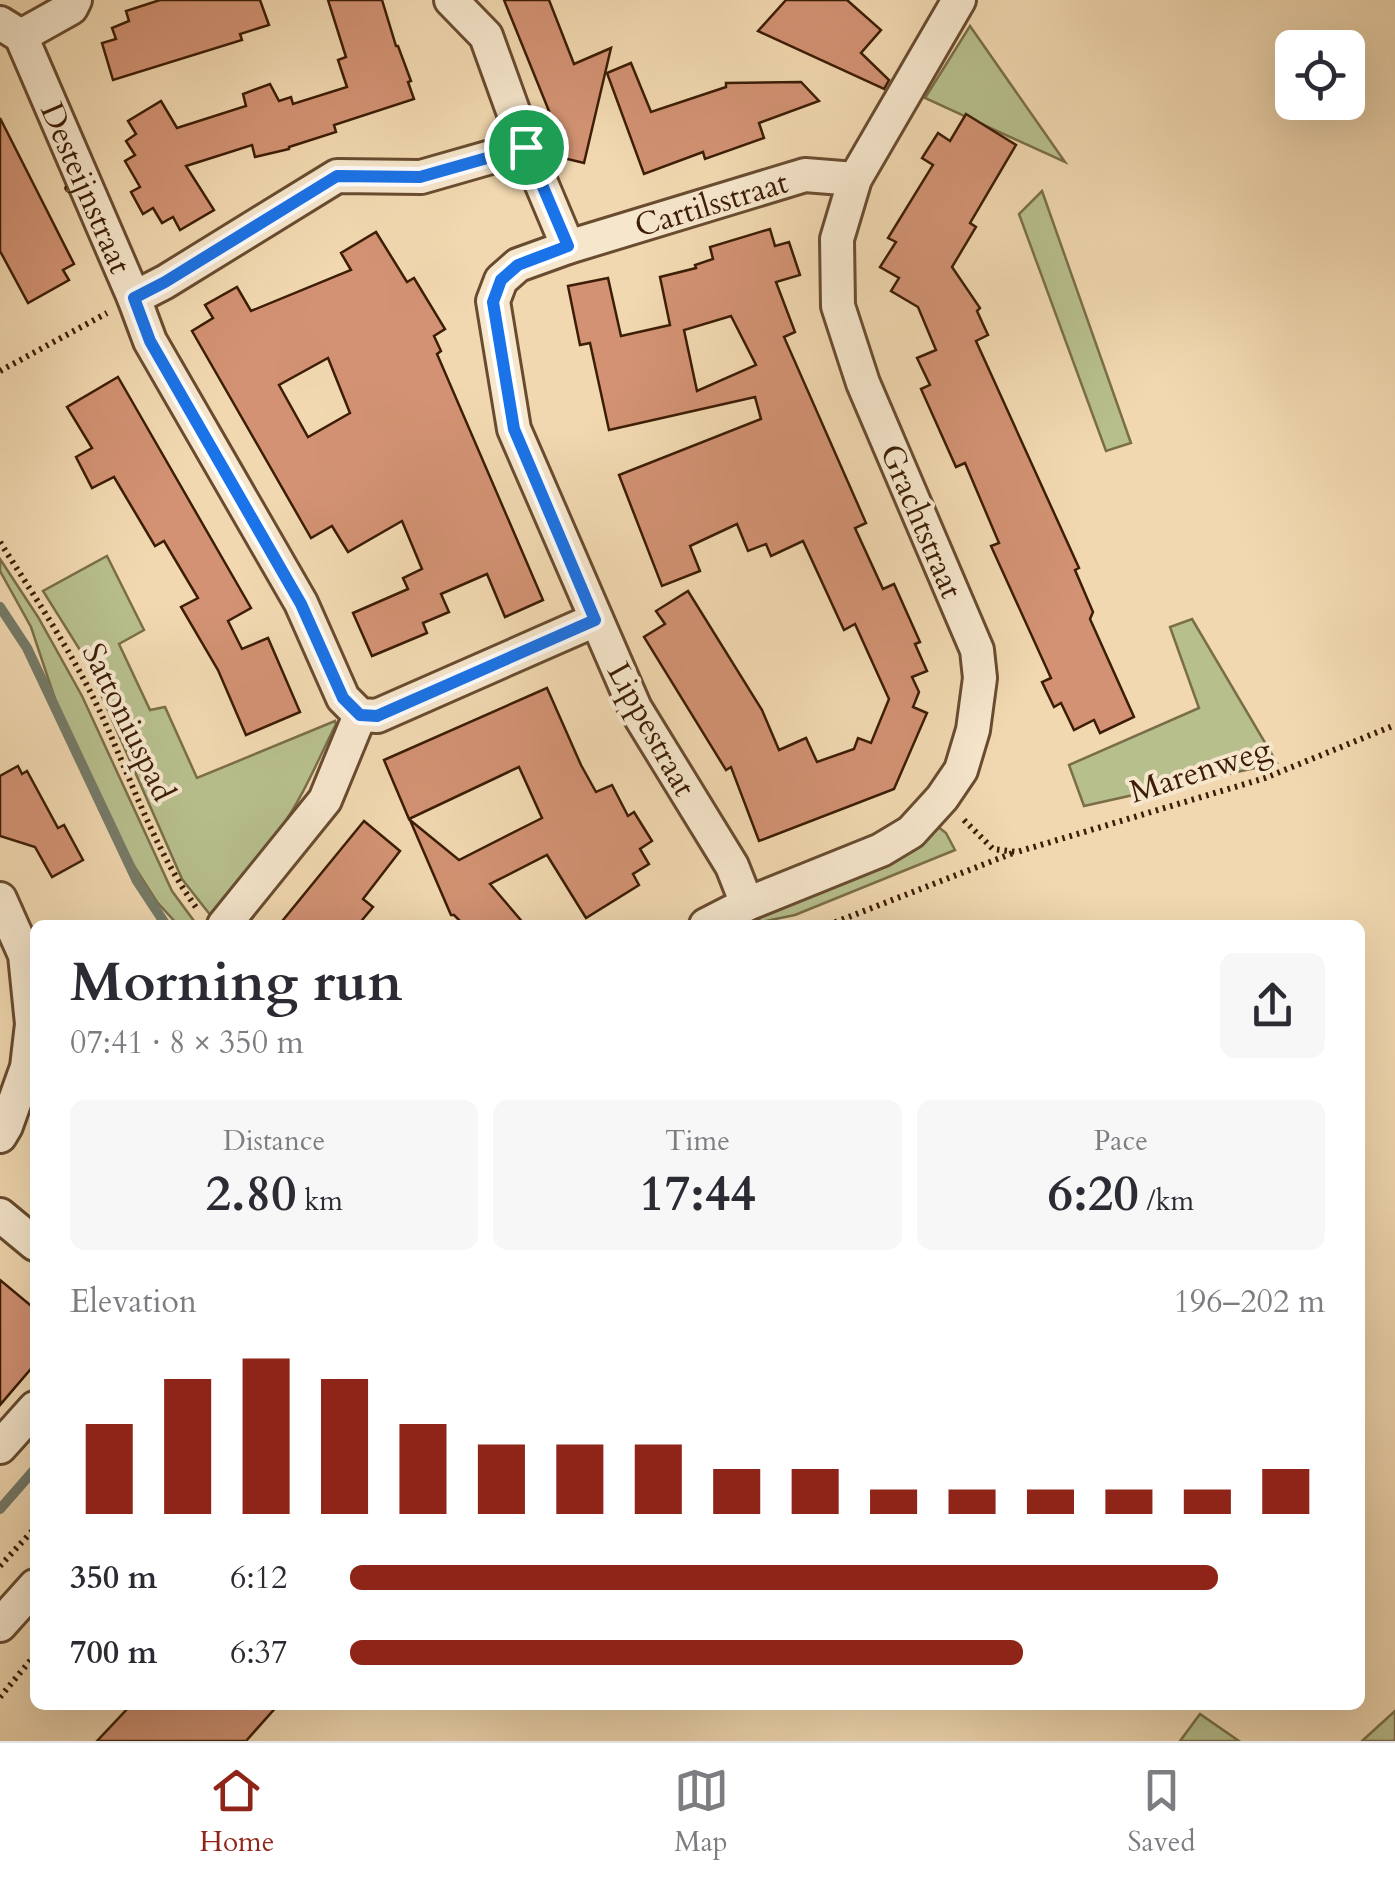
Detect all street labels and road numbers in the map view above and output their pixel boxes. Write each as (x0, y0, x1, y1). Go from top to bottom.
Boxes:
street label: Desteijnstraat (29, 96, 142, 281)
street label: Cartilsstraat (629, 160, 794, 248)
street label: Grachtstraat (869, 438, 973, 605)
street label: Sattoniuspad (71, 636, 185, 809)
street label: Lippestraat (596, 654, 706, 805)
street label: Marenweg (1124, 727, 1277, 815)

